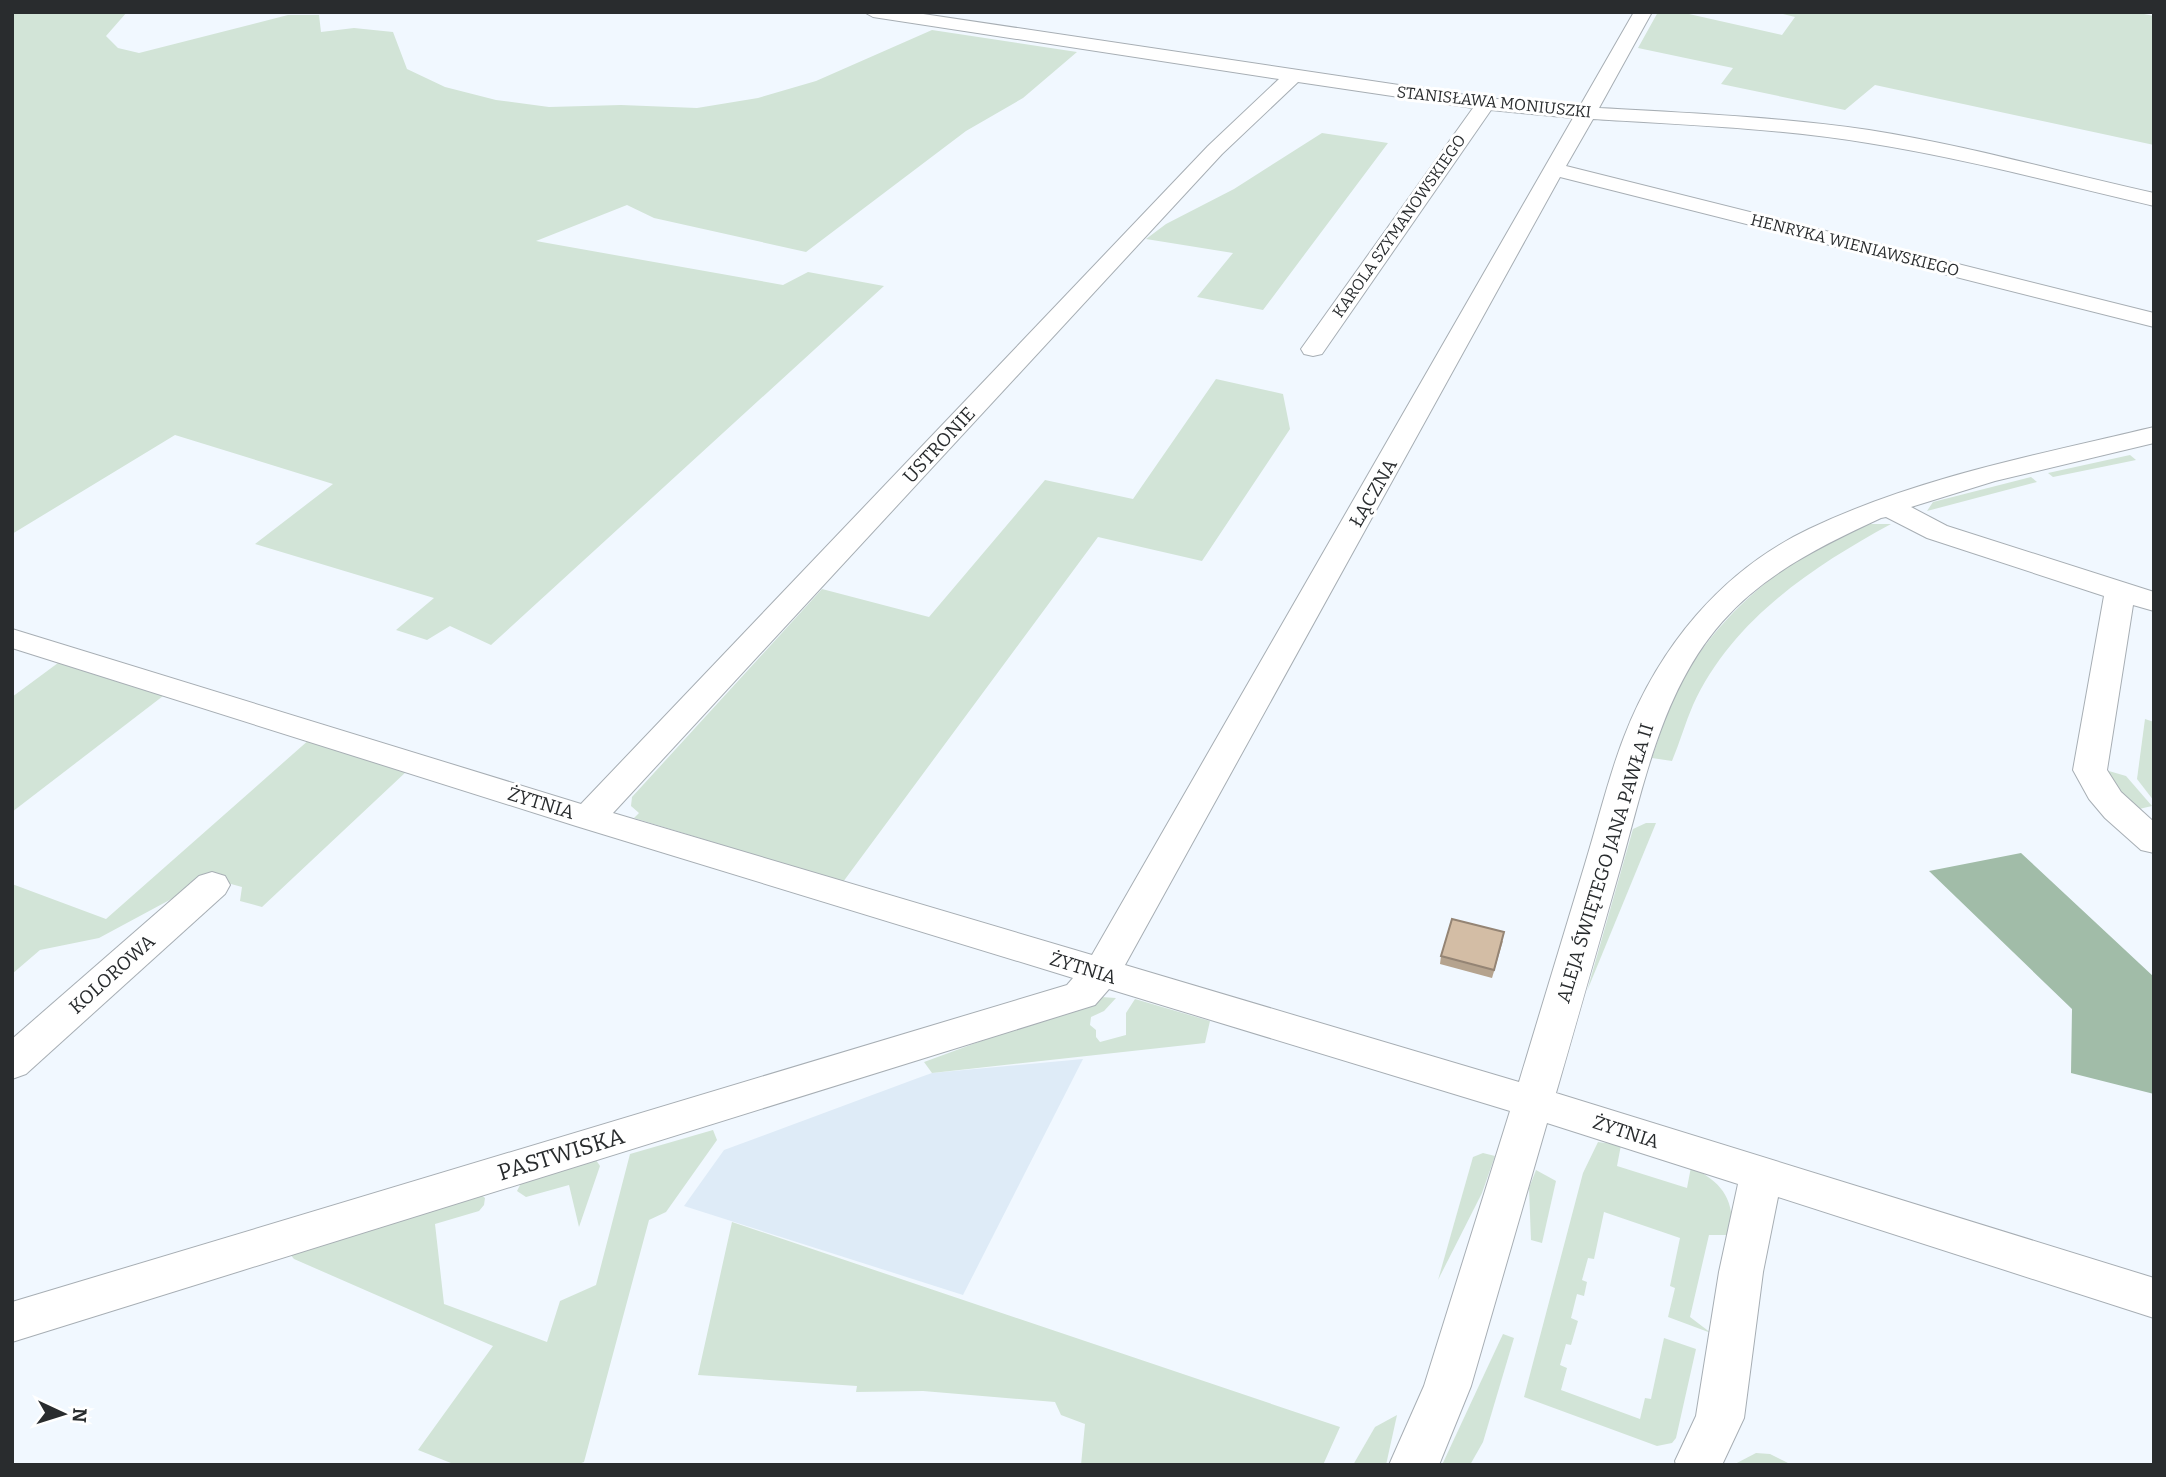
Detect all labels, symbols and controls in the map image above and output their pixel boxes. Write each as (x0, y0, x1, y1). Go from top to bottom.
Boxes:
street label: STANISŁAWA MONIUSZKI (1396, 82, 1592, 122)
street label: KAROLA SZYMANOWSKIEGO (1328, 131, 1470, 321)
street label: HENRYKA WIENIAWSKIEGO (1749, 210, 1961, 280)
street label: USTRONIE (898, 402, 980, 488)
street label: ŁĄCZNA (1344, 454, 1402, 531)
street label: ALEJA ŚWIĘTEGO JANA PAWŁA II (1551, 721, 1659, 1005)
street label: ŻYTNIA (505, 782, 578, 824)
street label: KOLOROWA (65, 929, 160, 1018)
street label: ŻYTNIA (1047, 947, 1120, 989)
street label: ŻYTNIA (1590, 1110, 1663, 1154)
street label: PASTWISKA (494, 1121, 628, 1186)
north arrow (28, 1379, 98, 1449)
text: N (67, 1407, 91, 1424)

